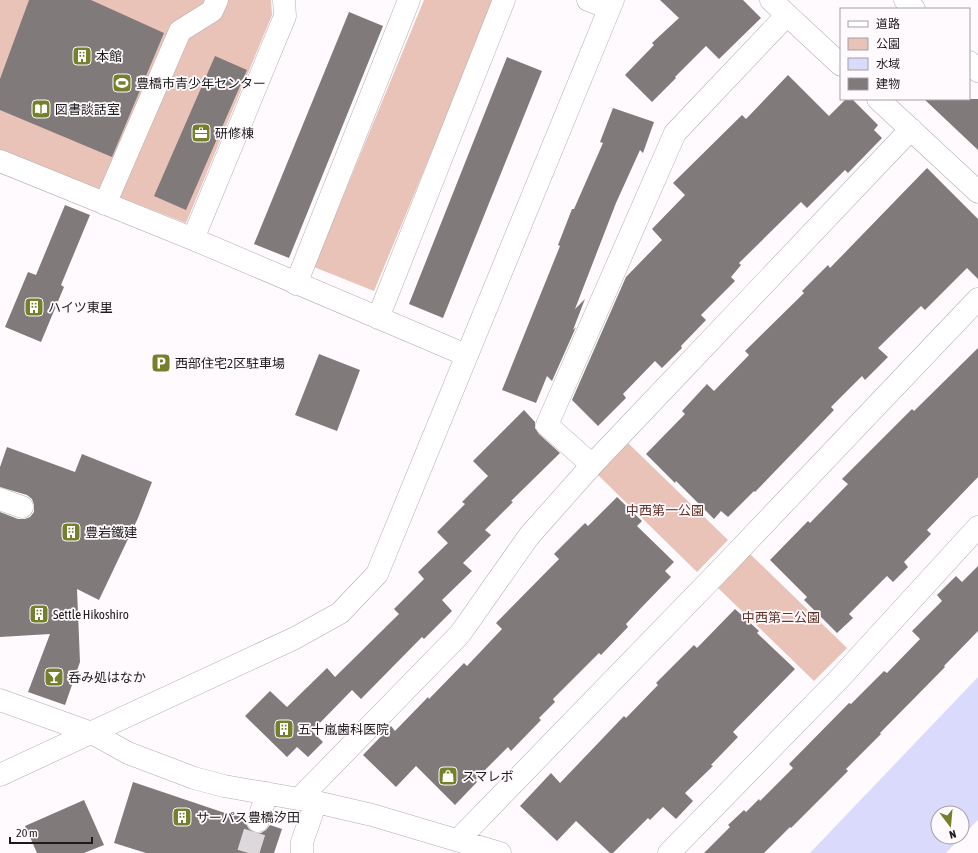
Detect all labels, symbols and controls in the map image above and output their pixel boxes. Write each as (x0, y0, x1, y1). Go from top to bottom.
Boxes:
legend (840, 8, 970, 100)
text: 道路 (876, 17, 900, 31)
text: 公園 (876, 37, 900, 51)
building icon: 本館 (71, 45, 93, 67)
place label: 本館 (96, 49, 122, 64)
text: 水域 (876, 57, 900, 71)
sports icon: 豊橋市青少年センター (111, 72, 133, 94)
place label: 豊橋市青少年センター (136, 76, 266, 91)
text: 建物 (876, 77, 900, 91)
library icon: 図書談話室 (30, 98, 52, 120)
place label: 図書談話室 (55, 102, 120, 117)
office icon: 研修棟 (190, 122, 212, 144)
place label: 研修棟 (215, 126, 254, 141)
building icon: ハイツ東里 (23, 296, 45, 318)
place label: ハイツ東里 (48, 300, 113, 315)
parking icon: 西部住宅2区駐車場 (150, 352, 172, 374)
place label: 西部住宅2区駐車場 (175, 356, 285, 371)
park label: 中西第一公園 (626, 503, 704, 518)
building icon: 豊岩鐵建 (60, 521, 82, 543)
place label: 豊岩鐵建 (85, 525, 137, 540)
building icon: Settle Hikoshiro (28, 603, 50, 625)
place label: Settle Hikoshiro (53, 607, 129, 622)
park label: 中西第二公園 (742, 610, 820, 625)
bar icon: 呑み処はなか (43, 666, 65, 688)
place label: 呑み処はなか (68, 670, 146, 685)
building icon: 五十嵐歯科医院 (273, 718, 295, 740)
place label: 五十嵐歯科医院 (298, 722, 389, 737)
shop icon: スマレボ (437, 765, 459, 787)
place label: スマレボ (462, 769, 514, 784)
north arrow (930, 805, 970, 845)
building icon: サーパス豊橋汐田 (171, 806, 193, 828)
place label: サーパス豊橋汐田 (196, 810, 300, 825)
scale bar (10, 819, 92, 845)
text: 20 m (16, 826, 38, 840)
text: N (948, 828, 958, 841)

